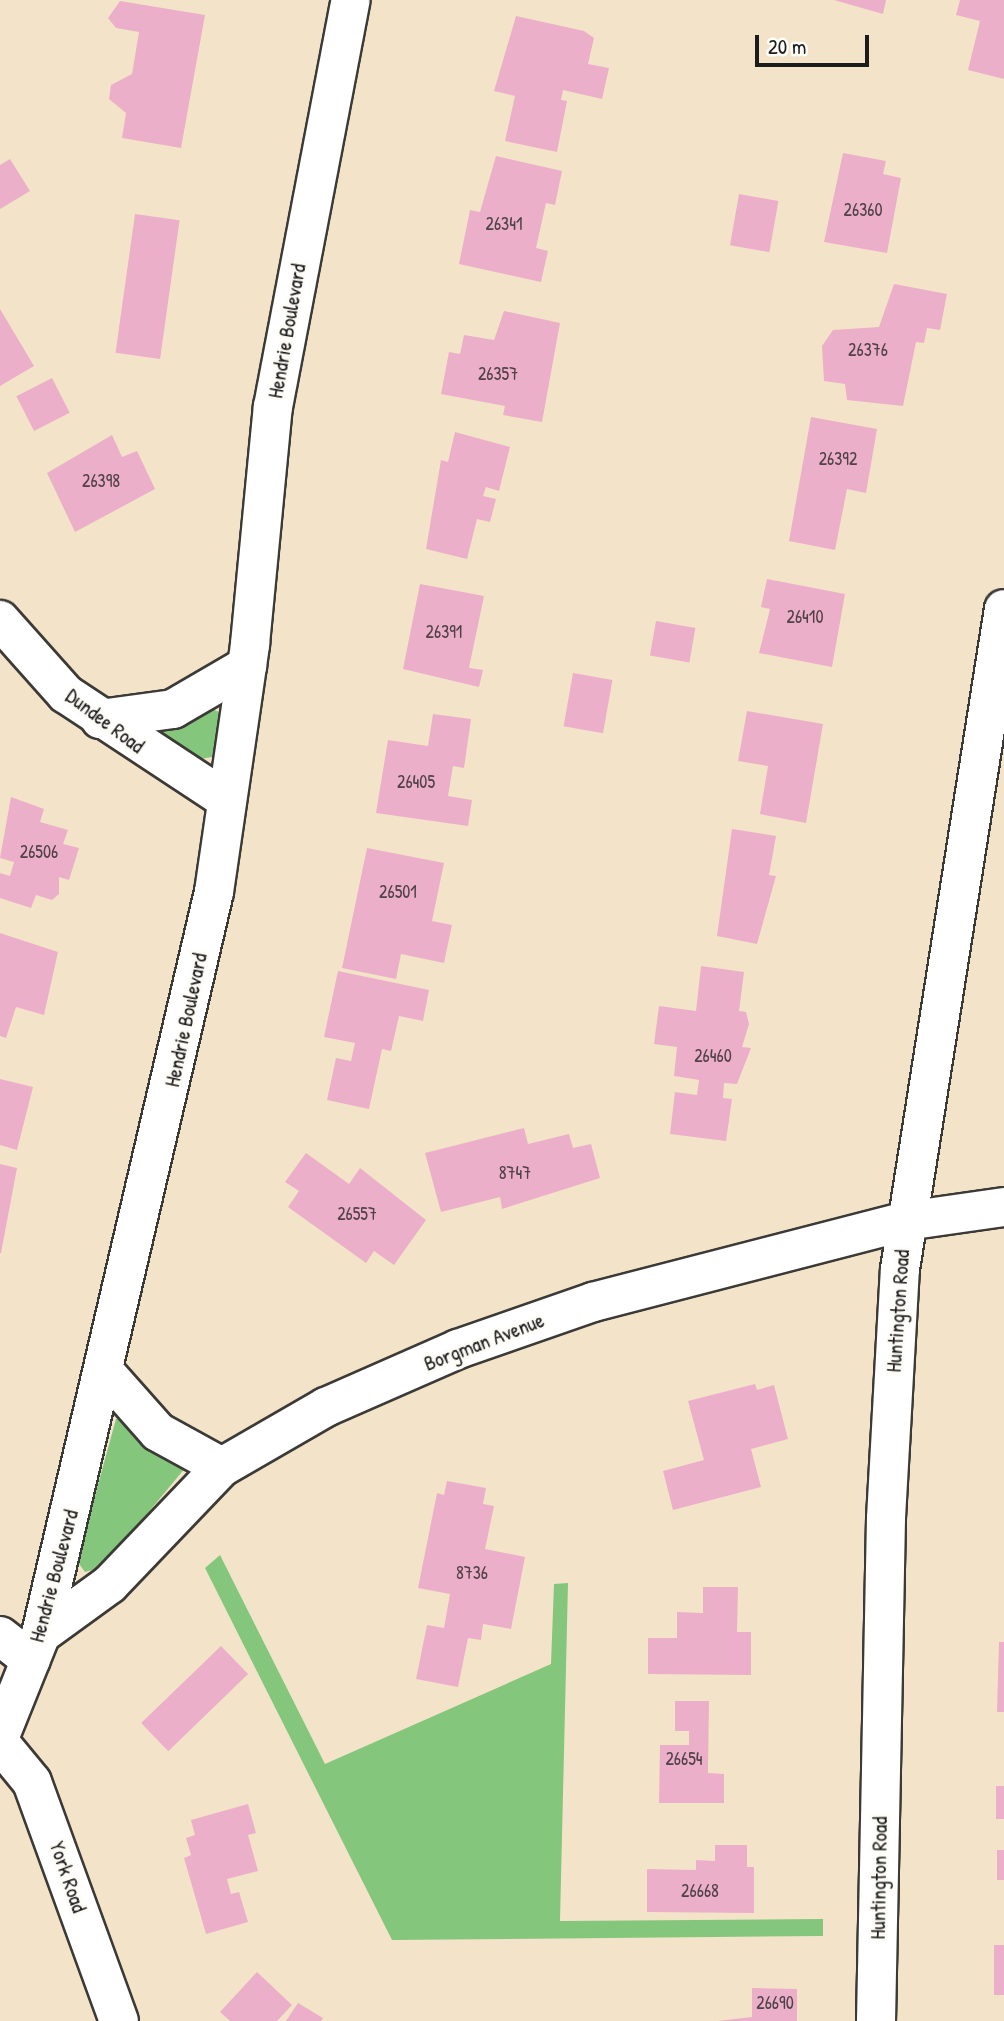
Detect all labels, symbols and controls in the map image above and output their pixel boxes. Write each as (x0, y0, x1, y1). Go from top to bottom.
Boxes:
scale bar (759, 21, 873, 65)
text: 20 m (768, 32, 806, 61)
house number: 26360 (844, 199, 882, 221)
house number: 26341 (486, 213, 522, 235)
street label: Hendrie Boulevard (263, 262, 311, 400)
house number: 26376 (848, 339, 888, 361)
house number: 26357 (478, 363, 518, 385)
house number: 26392 (819, 448, 857, 470)
house number: 26398 (82, 470, 120, 492)
house number: 26410 (787, 606, 823, 628)
house number: 26391 (426, 621, 462, 643)
street label: Dundee Road (61, 683, 149, 759)
house number: 26405 (397, 771, 435, 793)
house number: 26506 (20, 841, 58, 863)
house number: 26501 (379, 881, 417, 903)
street label: Hendrie Boulevard (160, 951, 212, 1089)
house number: 26460 (694, 1045, 732, 1067)
house number: 8747 (499, 1162, 531, 1184)
house number: 26557 (337, 1203, 377, 1225)
street label: Huntington Road (881, 1249, 915, 1373)
street label: Borgman Avenue (420, 1308, 548, 1376)
street label: Hendrie Boulevard (24, 1507, 84, 1645)
house number: 8736 (456, 1562, 488, 1584)
house number: 26654 (665, 1748, 703, 1770)
street label: Huntington Road (865, 1816, 893, 1940)
street label: York Road (44, 1838, 92, 1916)
house number: 26668 (681, 1880, 719, 1902)
house number: 26690 (756, 1992, 794, 2014)

